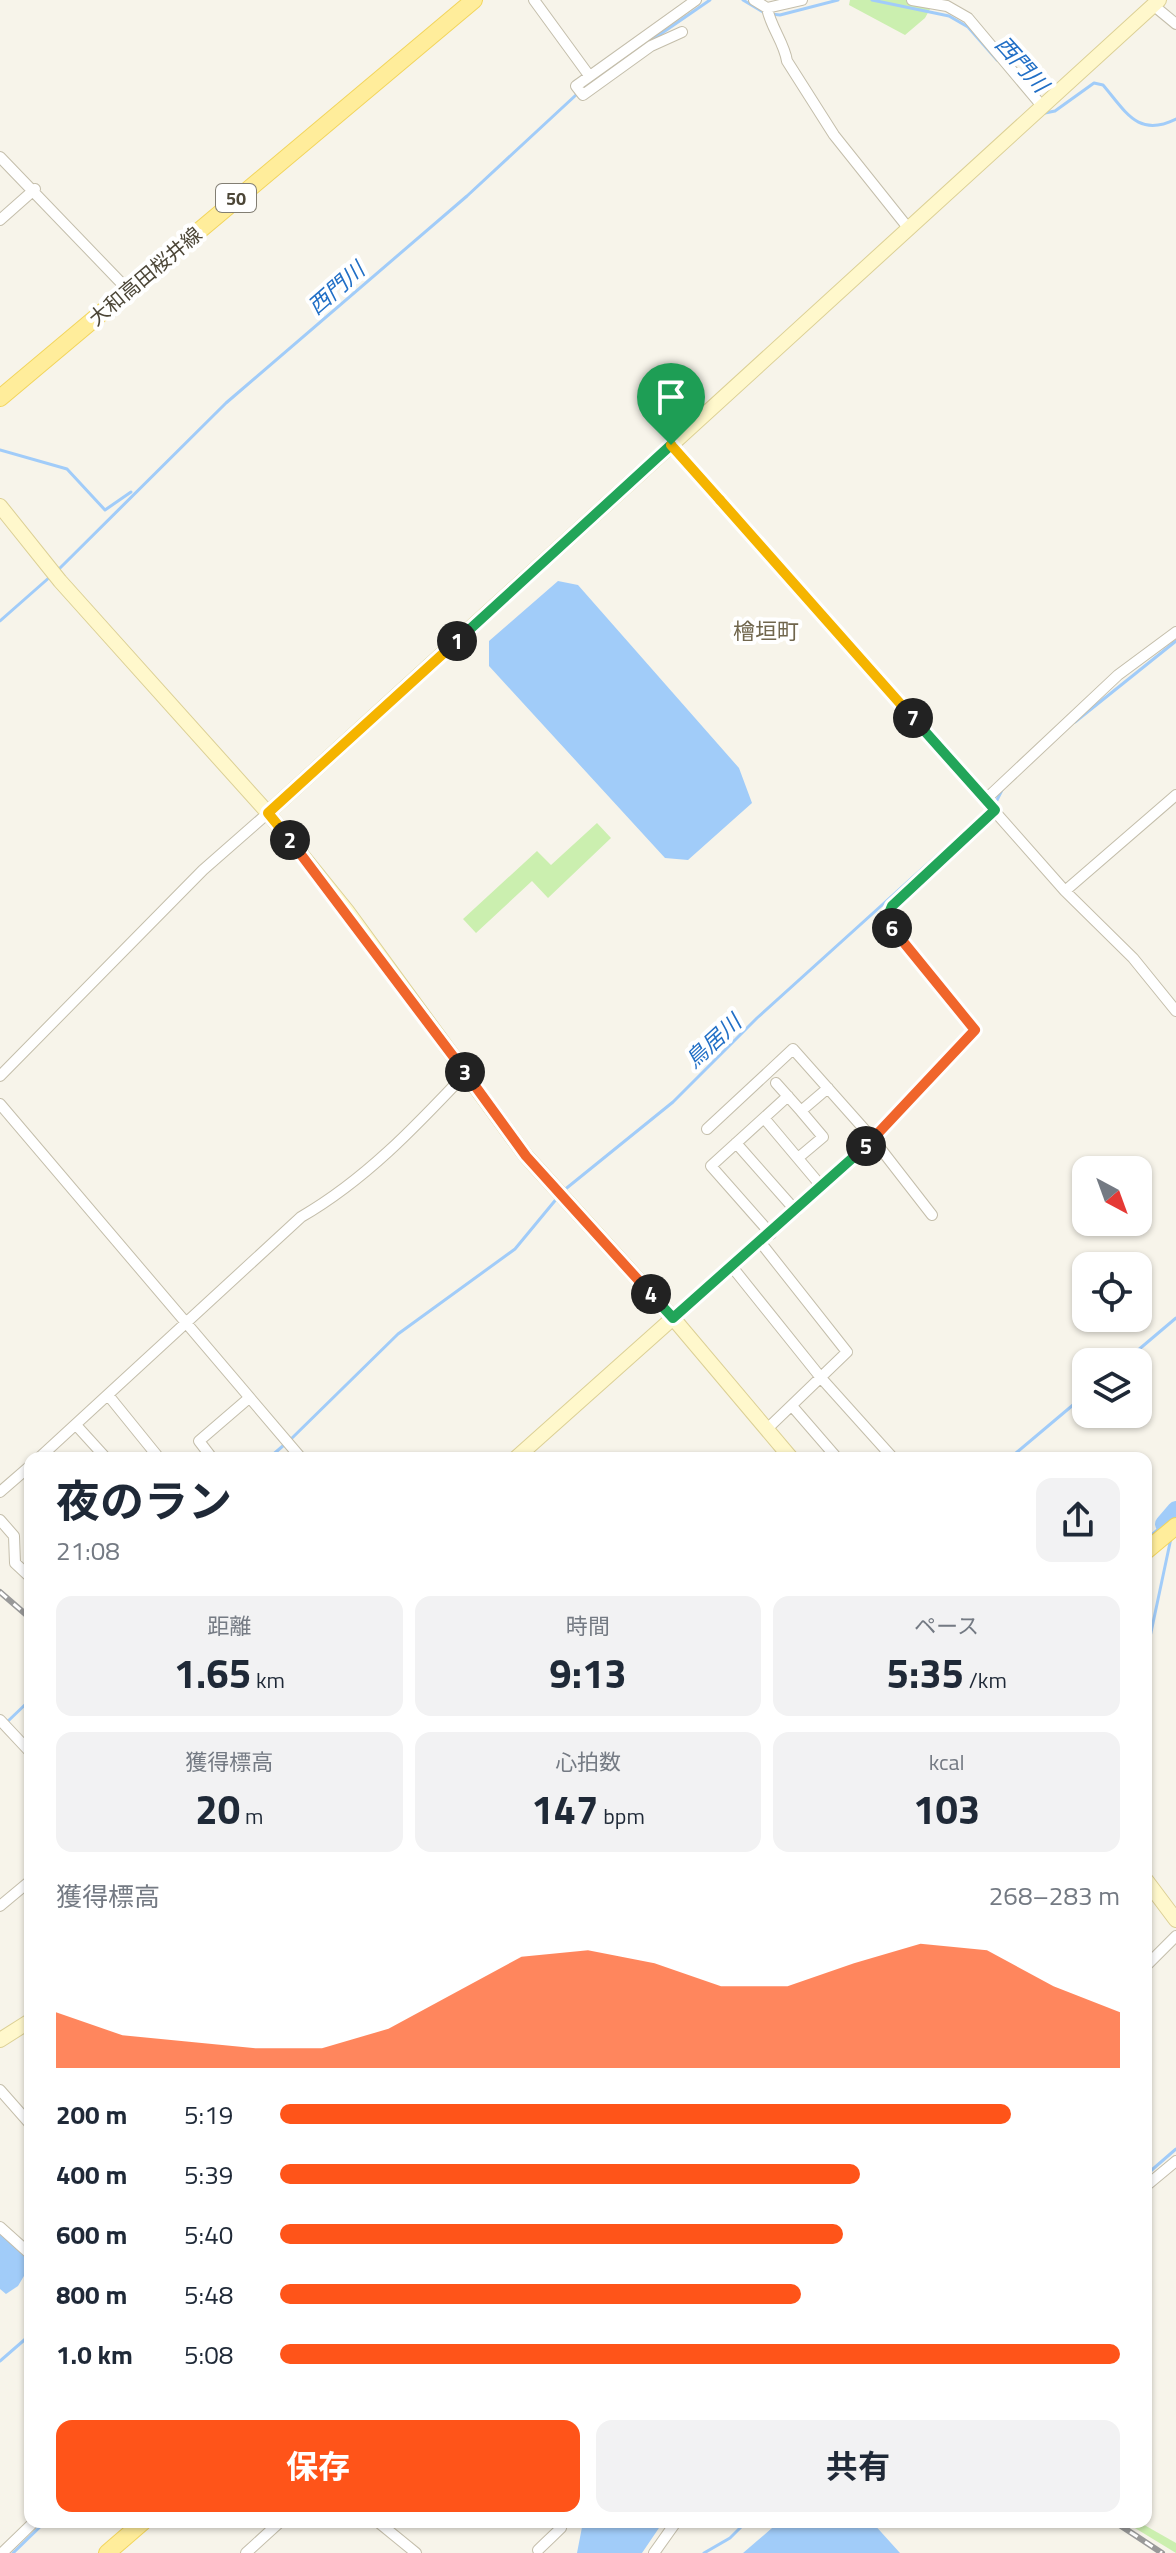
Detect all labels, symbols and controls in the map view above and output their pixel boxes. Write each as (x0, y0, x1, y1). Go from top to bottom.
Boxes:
water label: 西門川 (987, 28, 1058, 101)
road number: 50 (216, 184, 256, 212)
street label: 大和高田桜井線 (81, 219, 209, 333)
water label: 西門川 (300, 252, 374, 322)
pin (637, 363, 705, 445)
icon: arrive (649, 375, 693, 419)
district label: 檜垣町 (733, 614, 799, 648)
pin: 1 (437, 621, 477, 661)
text: 1 (451, 624, 463, 658)
pin: 7 (893, 698, 933, 738)
text: 7 (907, 701, 919, 735)
pin: 2 (270, 820, 310, 860)
text: 2 (284, 823, 296, 857)
pin: 6 (872, 908, 912, 948)
text: 6 (886, 911, 898, 945)
water label: 鳥居川 (677, 1005, 750, 1076)
pin: 3 (445, 1052, 485, 1092)
text: 3 (459, 1055, 471, 1089)
pin: 5 (846, 1126, 886, 1166)
text: 5 (860, 1129, 872, 1163)
north arrow (1072, 1156, 1152, 1236)
map controls (1072, 1156, 1152, 1428)
button: locate (1072, 1252, 1152, 1332)
pin: 4 (631, 1274, 671, 1314)
text: 4 (645, 1277, 657, 1311)
button: layers (1072, 1348, 1152, 1428)
text: 夜のラン (56, 1467, 232, 1534)
button: share (1036, 1478, 1120, 1562)
text: 21:08 (56, 1531, 120, 1570)
text: 距離 (207, 1609, 251, 1643)
text: 時間 (566, 1609, 610, 1643)
text: ペース (914, 1609, 979, 1643)
text: 1.65 (174, 1643, 251, 1704)
text: 9:13 (549, 1643, 627, 1704)
text: 5:35 (887, 1643, 964, 1704)
text: km (251, 1663, 285, 1697)
text: /km (964, 1663, 1007, 1697)
text: 獲得標高 (185, 1745, 273, 1779)
text: 心拍数 (555, 1745, 621, 1779)
text: kcal (929, 1745, 965, 1779)
text: 20 (195, 1779, 240, 1840)
text: 147 (531, 1779, 598, 1840)
text: 103 (913, 1779, 980, 1840)
text: m (240, 1799, 263, 1833)
text: bpm (598, 1799, 645, 1833)
text: 268–283 m (989, 1876, 1120, 1915)
text: 獲得標高 (56, 1877, 160, 1916)
text: 200 m (56, 2095, 127, 2134)
text: 5:19 (184, 2095, 233, 2134)
text: 400 m (56, 2155, 127, 2194)
text: 5:39 (184, 2155, 233, 2194)
text: 600 m (56, 2215, 127, 2254)
text: 5:40 (184, 2215, 233, 2254)
text: 800 m (56, 2275, 127, 2314)
text: 5:48 (184, 2275, 233, 2314)
text: 1.0 km (56, 2335, 133, 2374)
text: 5:08 (184, 2335, 233, 2374)
button: 保存 (56, 2420, 580, 2512)
button: 共有 (596, 2420, 1120, 2512)

